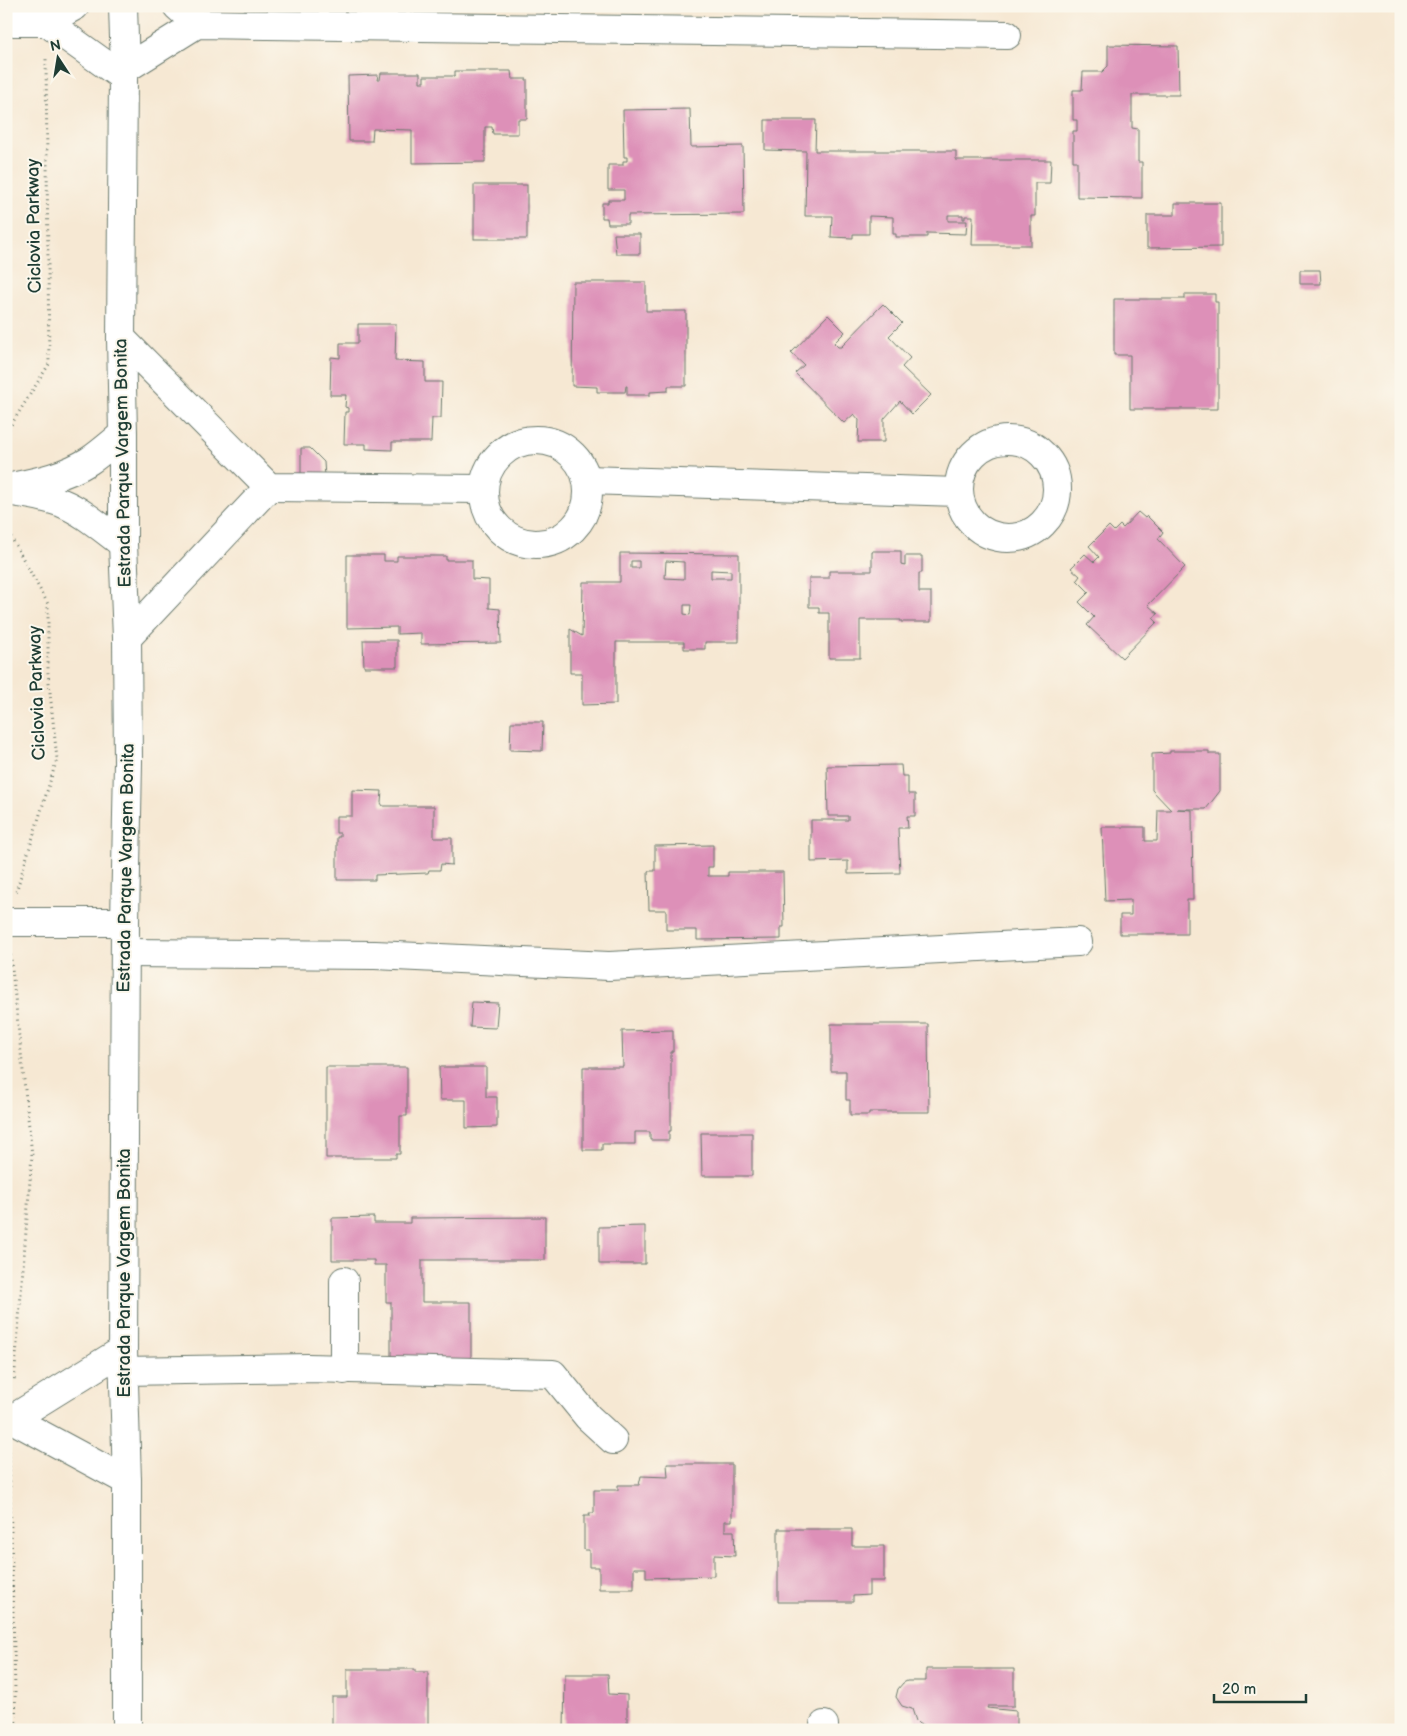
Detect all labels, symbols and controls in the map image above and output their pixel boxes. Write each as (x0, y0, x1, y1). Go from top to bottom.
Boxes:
north arrow (32, 32, 82, 82)
text: N (48, 36, 62, 55)
street label: Ciclovia Parkway (22, 158, 46, 294)
street label: Estrada Parque Vargem Bonita (110, 338, 136, 588)
street label: Ciclovia Parkway (24, 624, 50, 761)
street label: Estrada Parque Vargem Bonita (113, 743, 139, 993)
street label: Estrada Parque Vargem Bonita (114, 1148, 135, 1398)
scale bar (1214, 1671, 1307, 1703)
text: 20 m (1222, 1680, 1256, 1699)

